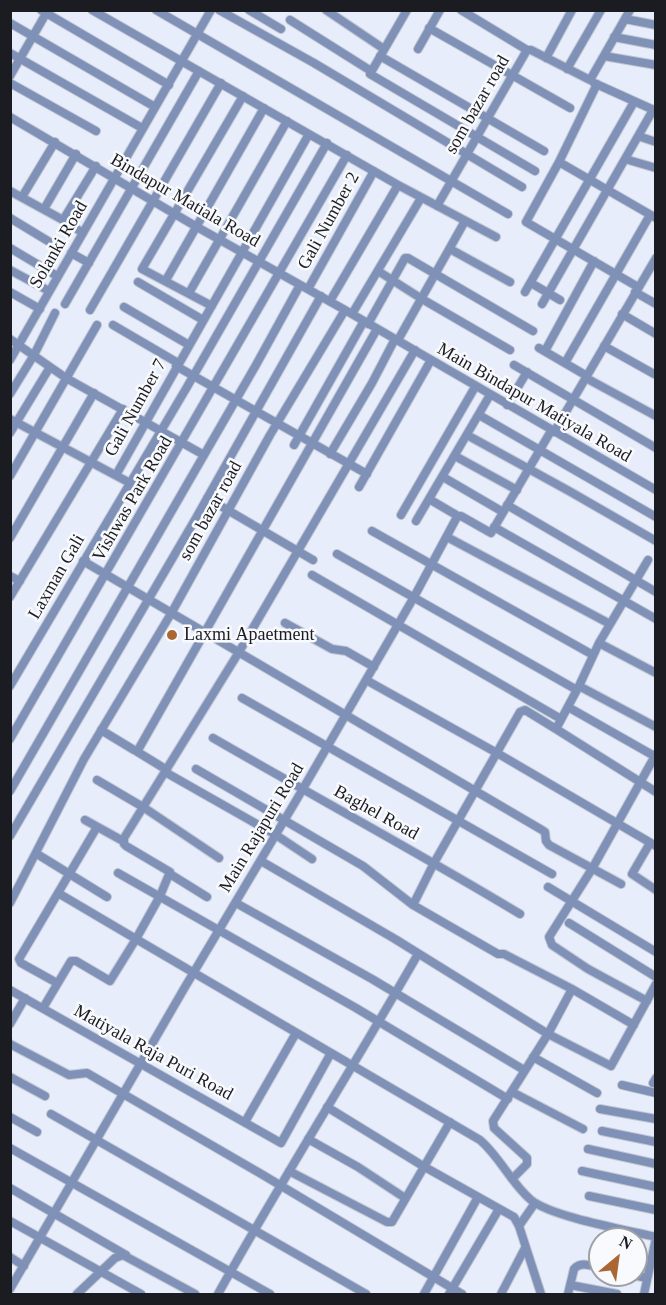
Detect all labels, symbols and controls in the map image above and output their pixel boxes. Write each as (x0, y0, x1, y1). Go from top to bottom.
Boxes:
street label: som bazar road (441, 52, 515, 158)
street label: Bindapur Matiala Road (106, 149, 264, 253)
street label: Gali Number 2 (293, 169, 365, 273)
street label: Solanki Road (25, 197, 93, 293)
street label: Main Bindapur Matiyala Road (433, 339, 635, 467)
street label: Gali Number 7 (100, 356, 172, 460)
street label: Vishwas Park Road (88, 433, 178, 565)
street label: som bazar road (175, 458, 247, 564)
street label: Laxman Gali (24, 531, 90, 623)
place label: Laxmi Apaetment (184, 624, 314, 646)
marker: Laxmi Apaetment (165, 628, 179, 642)
street label: Main Rajapuri Road (215, 759, 309, 897)
street label: Baghel Road (330, 781, 422, 845)
street label: Matiyala Raja Puri Road (70, 1000, 236, 1106)
north arrow (588, 1227, 648, 1287)
text: N (617, 1232, 635, 1253)

